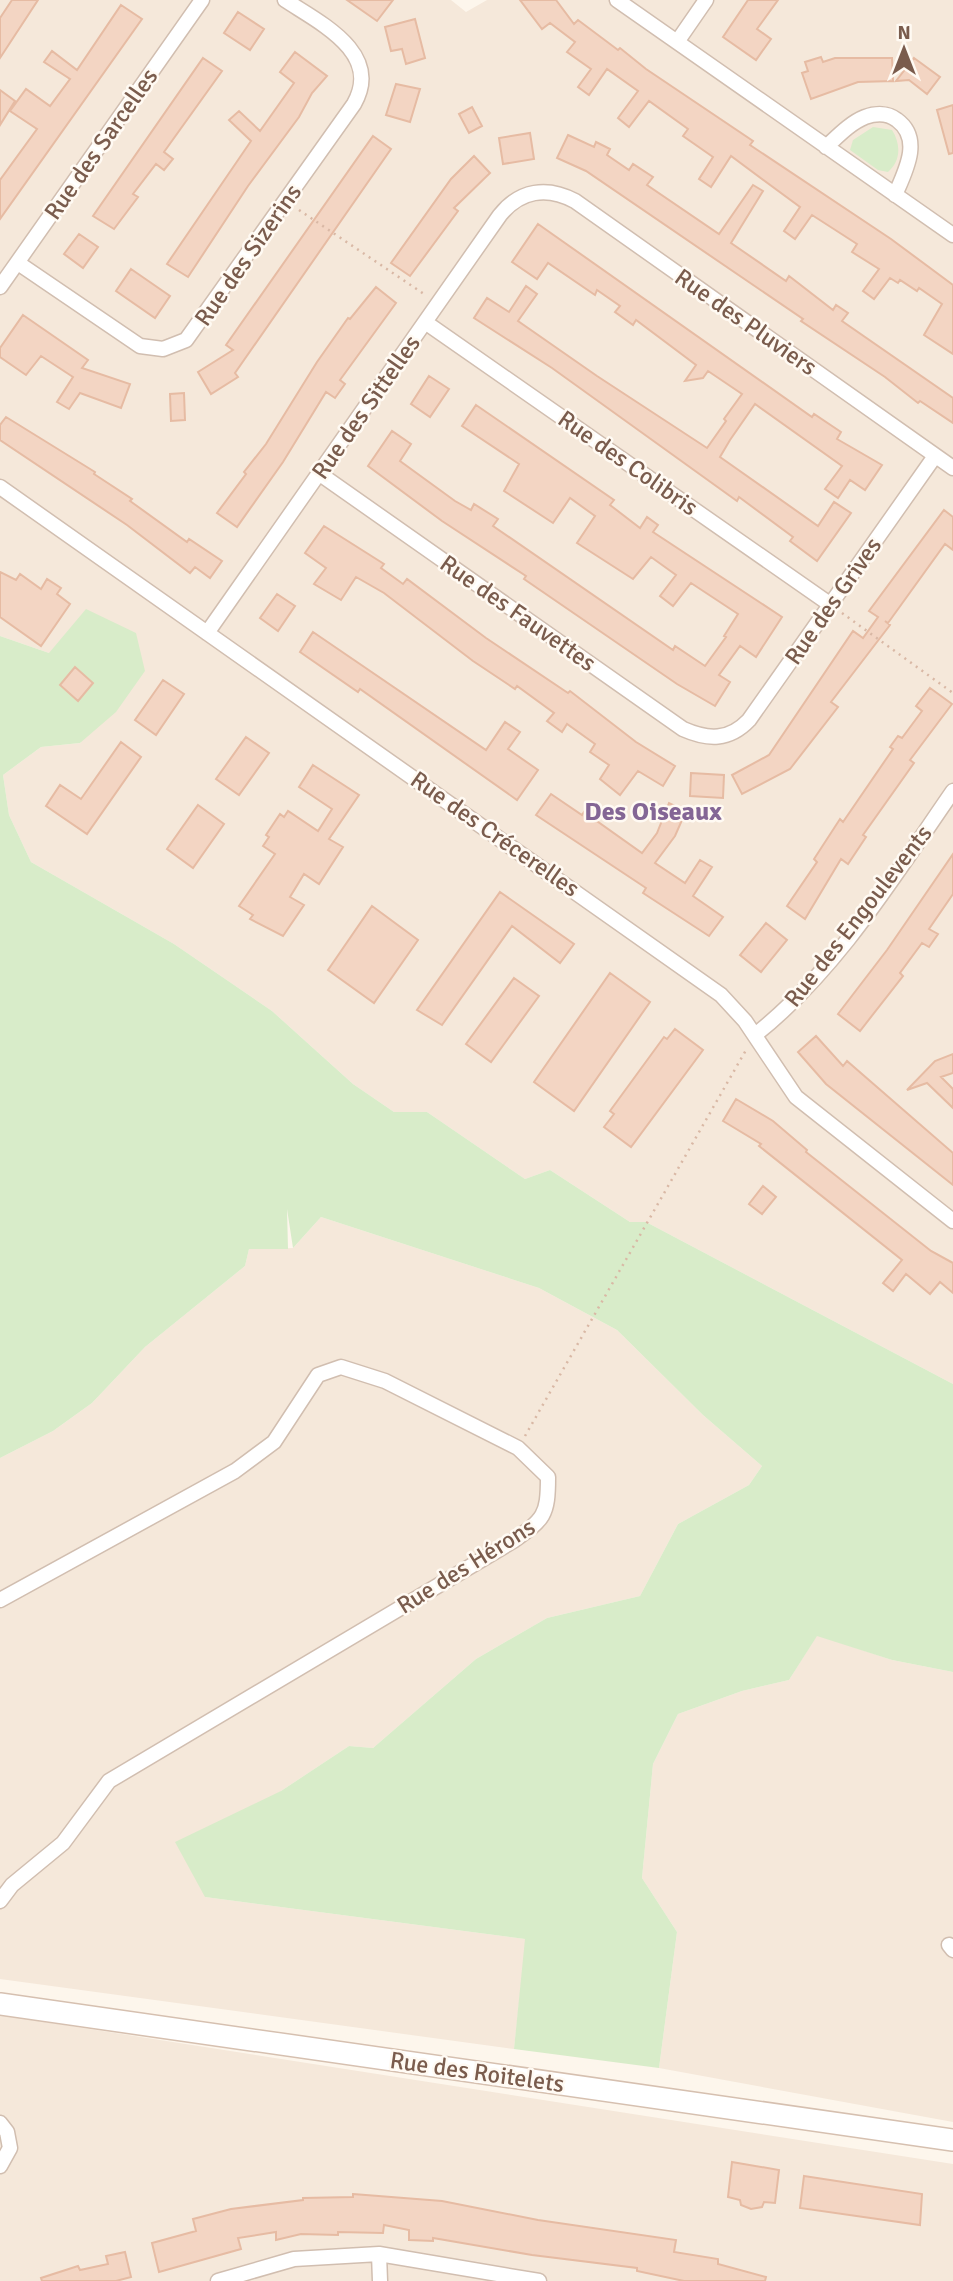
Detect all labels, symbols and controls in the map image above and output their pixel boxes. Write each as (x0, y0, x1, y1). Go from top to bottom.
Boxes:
north arrow (869, 14, 939, 84)
text: N (897, 21, 911, 45)
street label: Rue des Sarcelles (38, 63, 164, 225)
street label: Rue des Sizerins (188, 178, 308, 332)
street label: Rue des Pluviers (669, 262, 823, 382)
street label: Rue des Sittelles (305, 329, 427, 485)
street label: Rue des Colibris (552, 404, 704, 522)
street label: Rue des Grives (778, 531, 888, 671)
street label: Rue des Fauvettes (434, 548, 602, 678)
street label: Rue des Crécerelles (405, 765, 585, 903)
district label: Des Oiseaux (584, 796, 722, 828)
street label: Rue des Engoulevents (778, 819, 938, 1013)
street label: Rue des Hérons (391, 1512, 541, 1620)
street label: Rue des Roitelets (388, 2045, 566, 2099)

